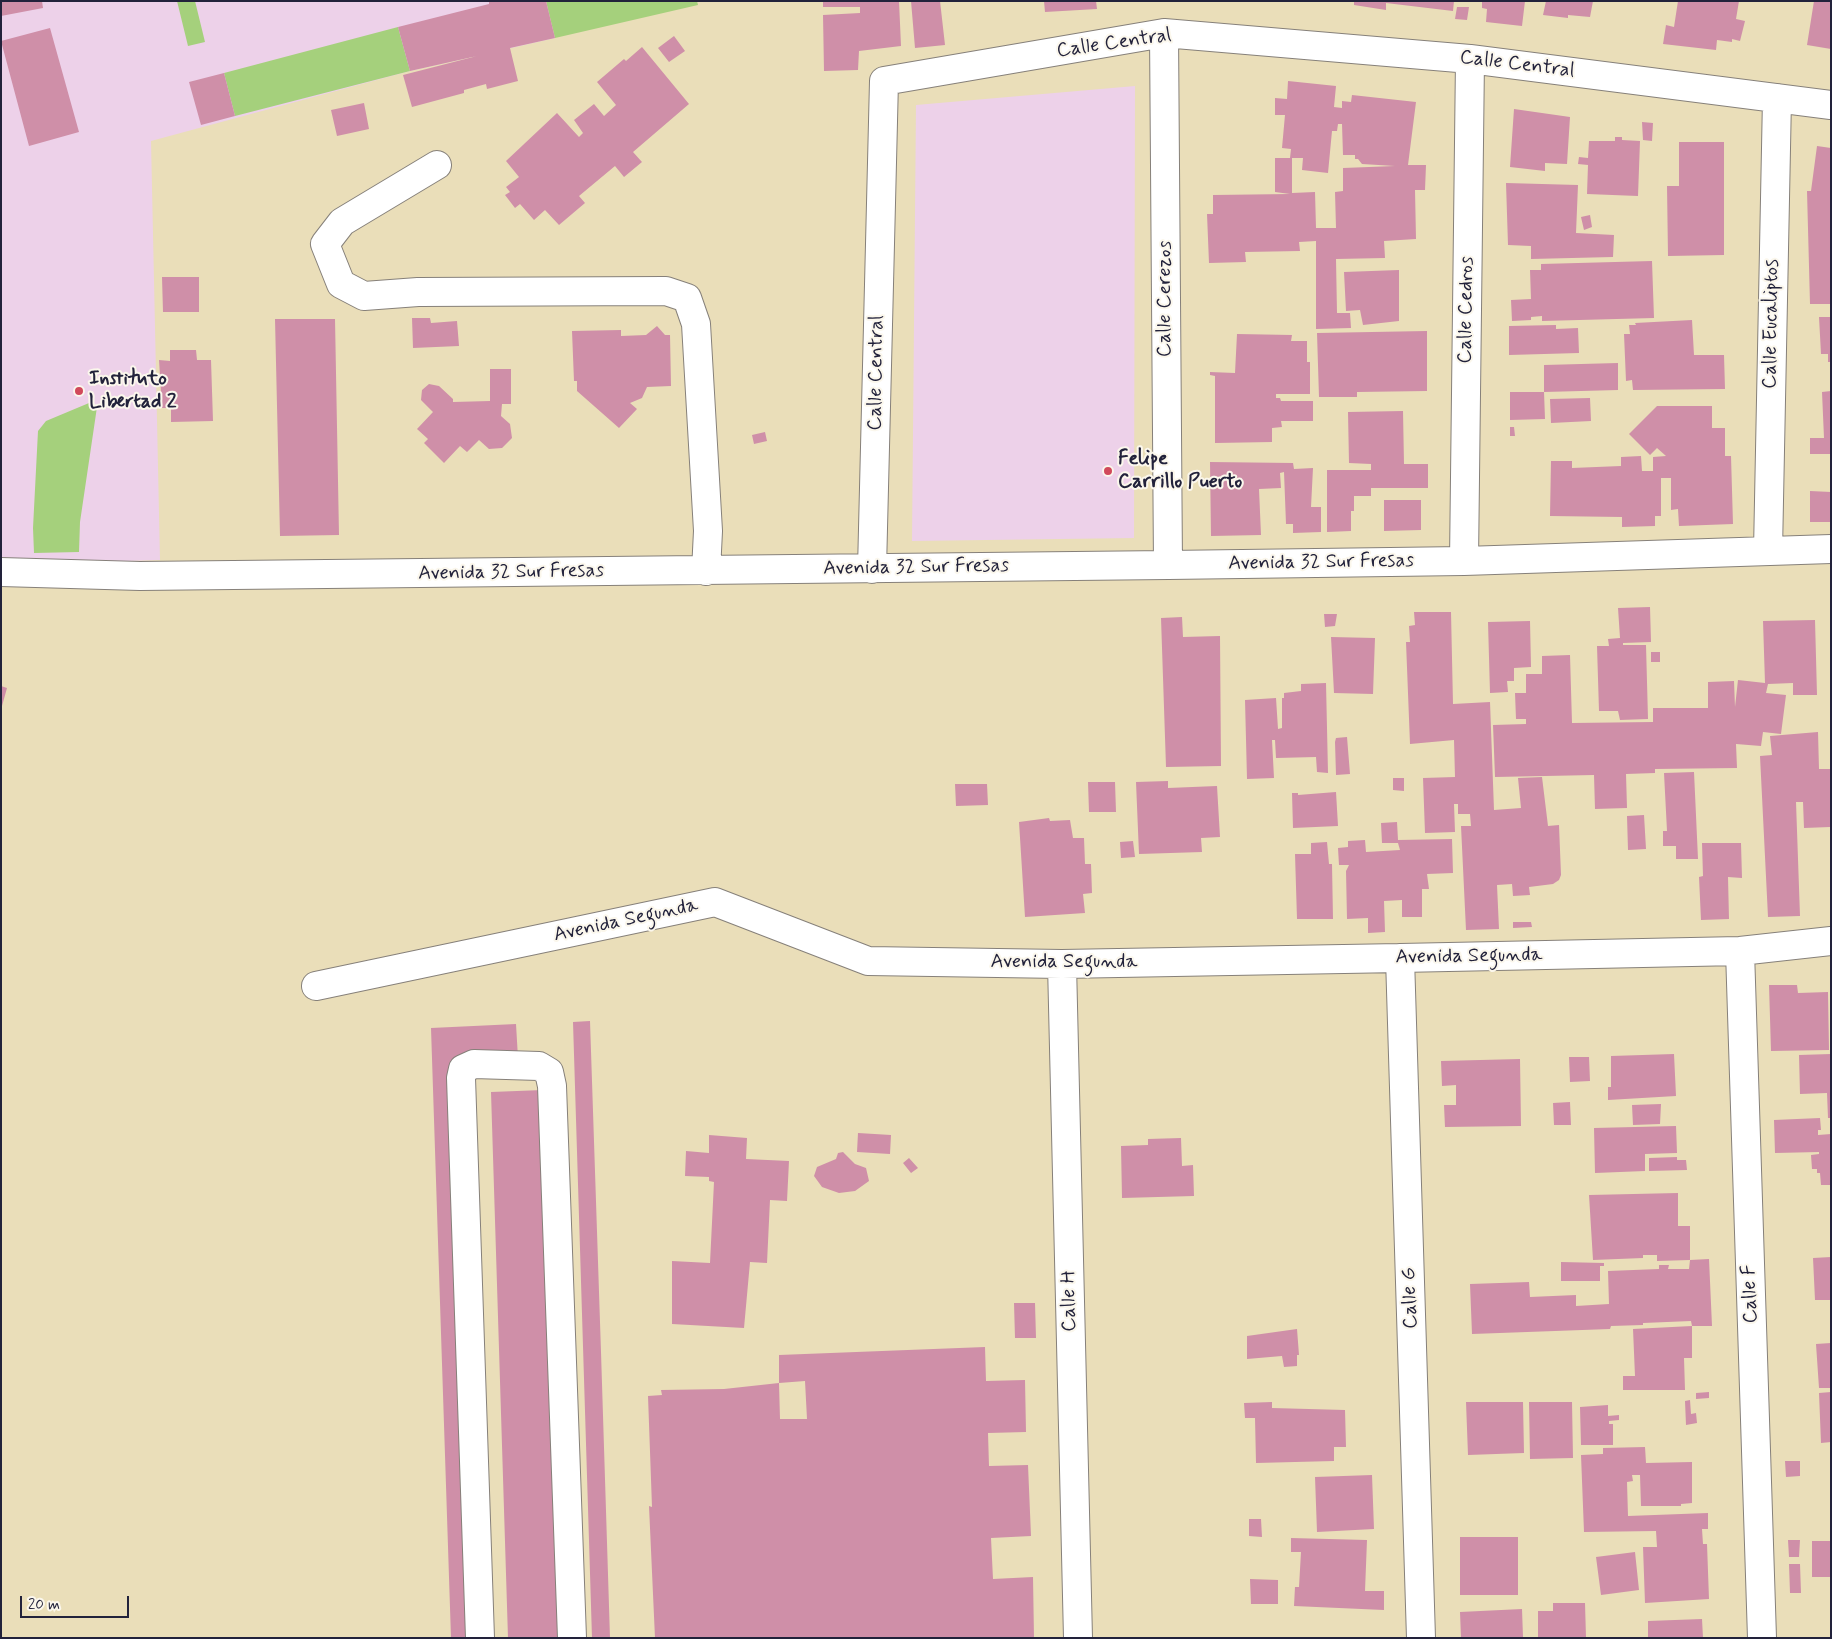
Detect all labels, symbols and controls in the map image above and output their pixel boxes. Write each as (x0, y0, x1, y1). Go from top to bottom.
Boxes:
street label: Calle Central (1055, 24, 1173, 64)
street label: Calle Central (1458, 46, 1576, 84)
street label: Calle Cerezos (1154, 241, 1178, 357)
street label: Calle Cedros (1454, 256, 1480, 364)
street label: Calle Eucaliptos (1759, 259, 1785, 389)
street label: Calle Central (864, 315, 890, 431)
place label: Instituto Libertad 2 (89, 368, 177, 415)
marker: Instituto Libertad 2 (73, 385, 85, 397)
place label: Felipe Carrillo Puerto (1118, 448, 1242, 495)
marker: Felipe Carrillo Puerto (1102, 465, 1114, 477)
street label: Avenida 32 Sur Fresas (1228, 549, 1414, 577)
street label: Avenida 32 Sur Fresas (823, 554, 1009, 582)
street label: Avenida 32 Sur Fresas (418, 559, 604, 587)
street label: Avenida Segunda (552, 894, 700, 948)
street label: Avenida Segunda (1395, 944, 1543, 970)
street label: Avenida Segunda (991, 951, 1137, 975)
street label: Calle F (1738, 1264, 1764, 1324)
street label: Calle G (1398, 1267, 1424, 1329)
street label: Calle H (1057, 1270, 1083, 1332)
scale bar (22, 1586, 131, 1618)
text: 20 m (28, 1595, 60, 1615)

